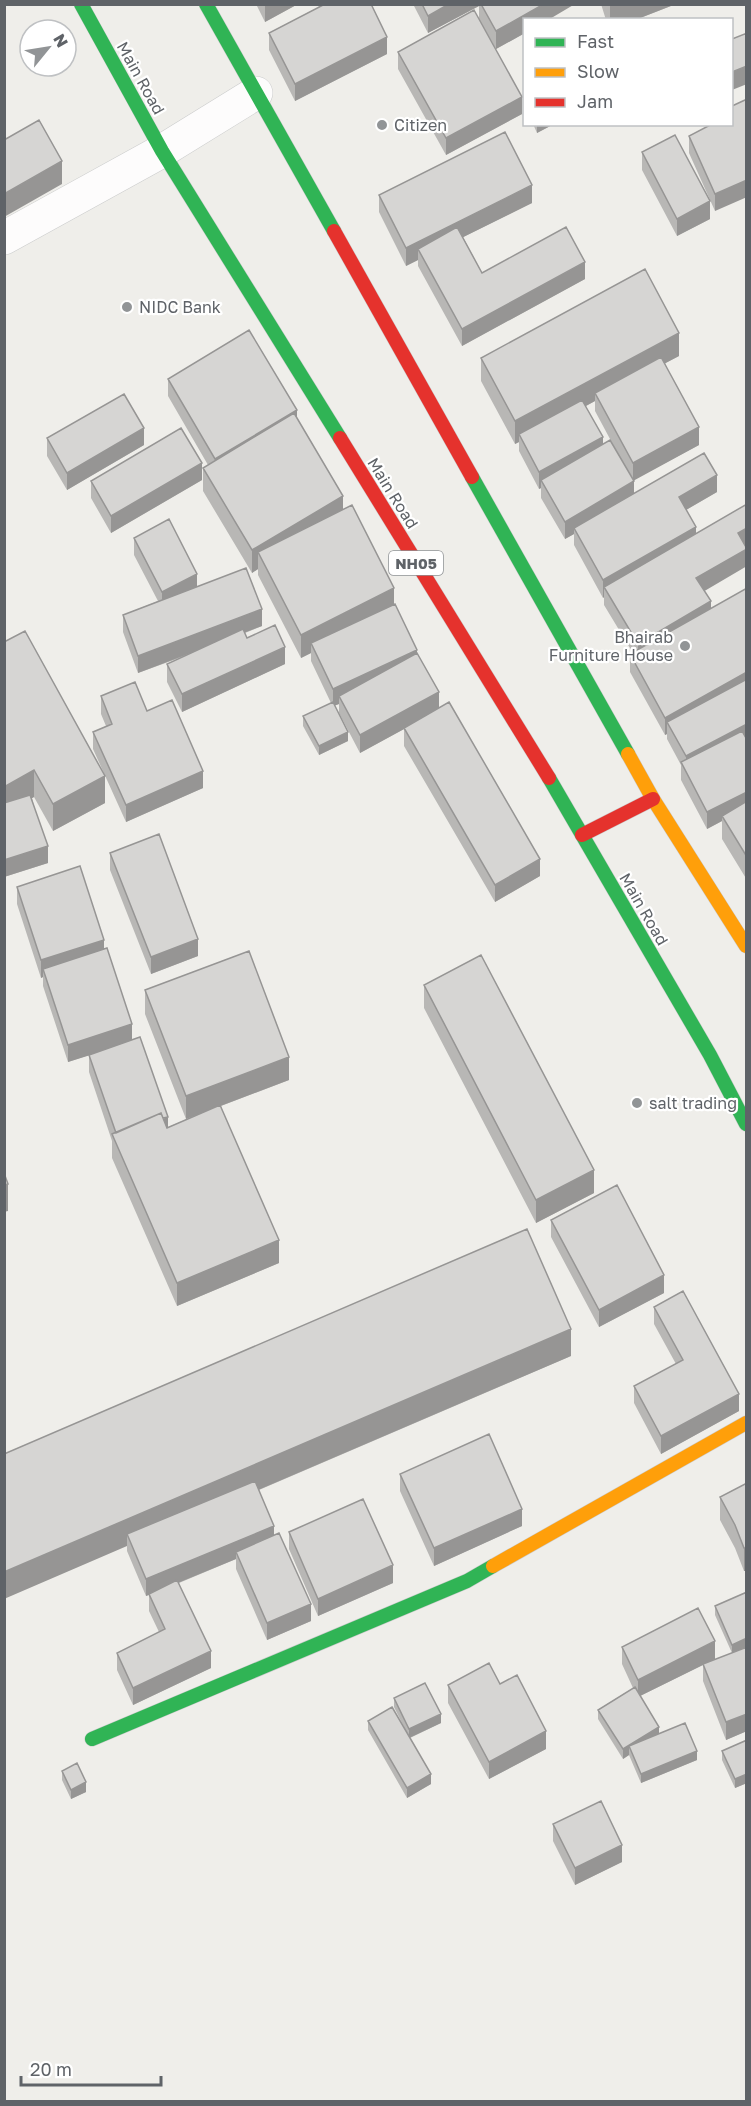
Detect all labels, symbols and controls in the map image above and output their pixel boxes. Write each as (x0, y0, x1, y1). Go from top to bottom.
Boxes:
north arrow (18, 18, 78, 78)
legend (523, 18, 733, 126)
text: N (49, 30, 73, 51)
text: Fast (577, 30, 614, 52)
street label: Main Road (113, 38, 169, 118)
text: Slow (577, 60, 620, 82)
text: Jam (577, 90, 613, 112)
place label: Citizen (394, 115, 447, 135)
marker: Citizen (375, 118, 389, 132)
place label: NIDC Bank (139, 297, 221, 317)
marker: NIDC Bank (120, 300, 134, 314)
street label: Main Road (363, 454, 423, 532)
road number: NH05 (389, 551, 443, 575)
place label: Bhairab Furniture House (549, 627, 673, 665)
marker: Bhairab Furniture House (678, 639, 692, 653)
street label: Main Road (615, 869, 673, 949)
place label: salt trading (649, 1093, 737, 1113)
marker: salt trading (630, 1096, 644, 1110)
scale bar (21, 2049, 160, 2087)
text: 20 m (30, 2058, 72, 2080)

